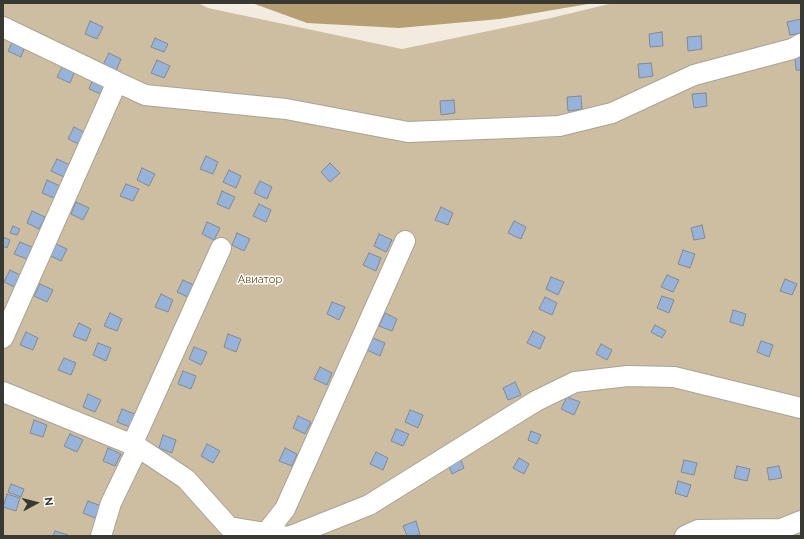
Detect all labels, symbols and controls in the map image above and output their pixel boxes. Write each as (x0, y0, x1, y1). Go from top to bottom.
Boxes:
park label: Авиатор (238, 273, 282, 287)
north arrow (16, 483, 56, 523)
text: N (41, 497, 55, 506)

